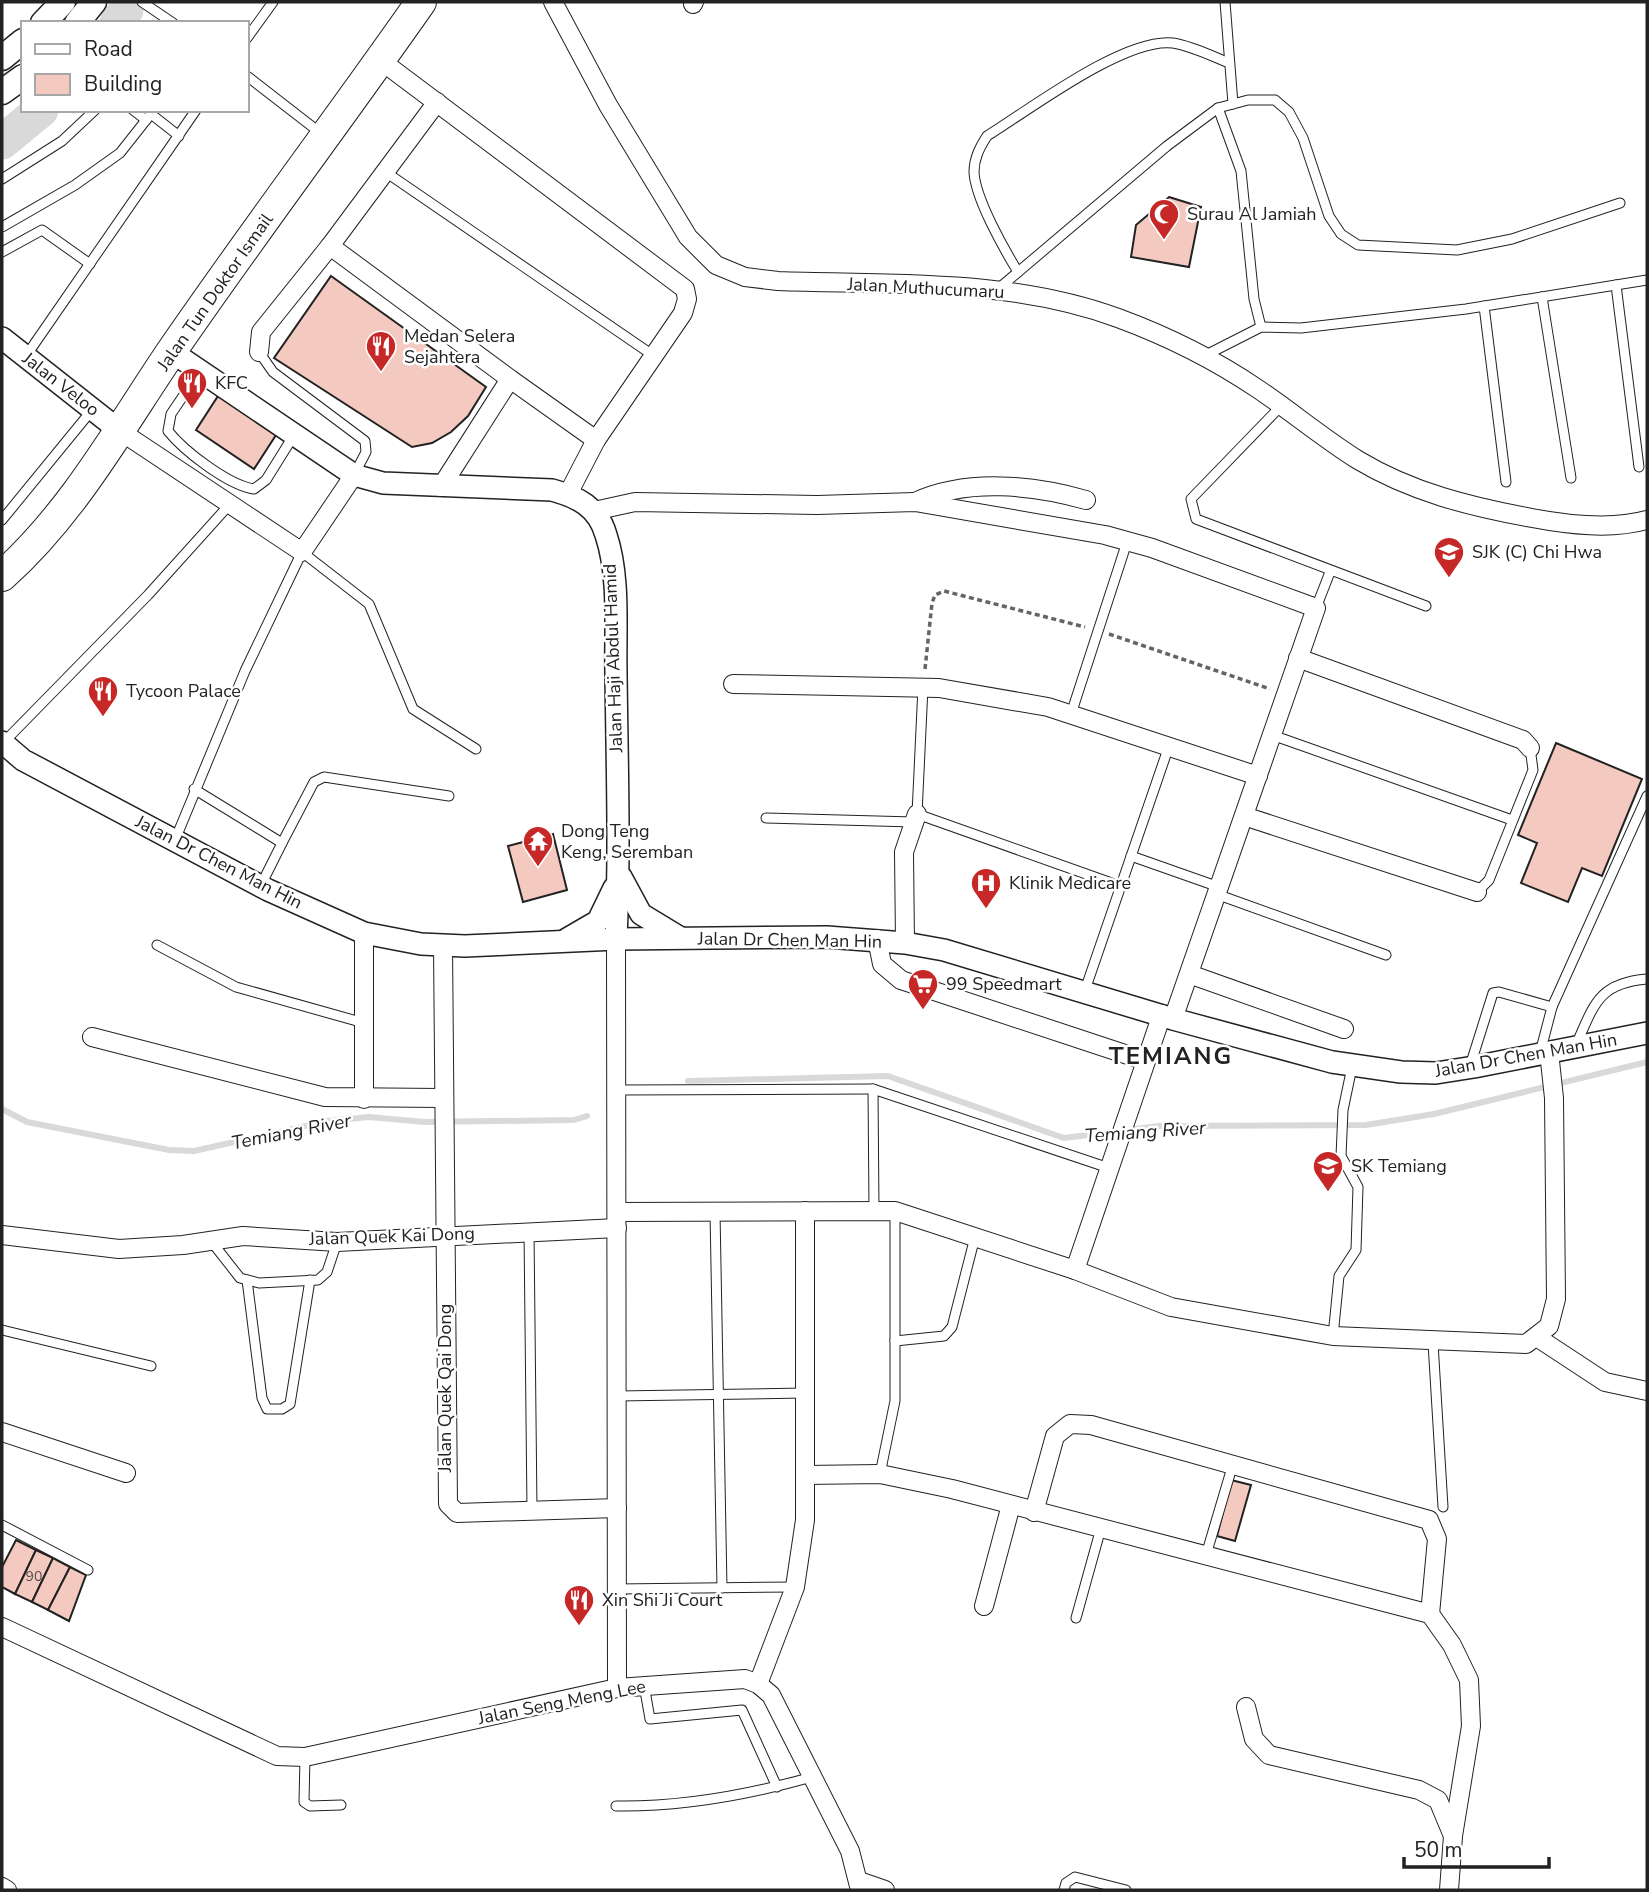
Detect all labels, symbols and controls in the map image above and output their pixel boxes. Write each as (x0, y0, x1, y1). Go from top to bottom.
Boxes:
legend (21, 21, 248, 112)
text: Road (84, 35, 133, 63)
text: Building (84, 70, 162, 98)
mosque icon: Surau Al Jamiah (1147, 197, 1181, 241)
place label: Surau Al Jamiah (1187, 202, 1317, 226)
street label: Jalan Tun Doktor Ismail (151, 208, 279, 376)
street label: Jalan Muthucumaru (846, 272, 1005, 304)
place label: Medan Selera Sejahtera (404, 324, 515, 369)
restaurant icon: Medan Selera Sejahtera (364, 329, 398, 373)
street label: Jalan Veloo (17, 346, 104, 422)
restaurant icon: KFC (175, 366, 209, 410)
place label: KFC (215, 371, 248, 395)
school or university icon: SJK (C) Chi Hwa (1432, 535, 1466, 579)
place label: SJK (C) Chi Hwa (1472, 540, 1602, 564)
street label: Jalan Haji Abdul Hamid (598, 563, 628, 754)
restaurant icon: Tycoon Palace (86, 674, 120, 718)
place label: Tycoon Palace (126, 679, 241, 703)
street label: Jalan Dr Chen Man Hin (131, 809, 306, 914)
place label: Dong Teng Keng, Seremban (561, 819, 693, 864)
temple icon: Dong Teng Keng, Seremban (521, 824, 555, 868)
hospital icon: Klinik Medicare (969, 866, 1003, 910)
place label: Klinik Medicare (1009, 871, 1131, 895)
street label: Jalan Dr Chen Man Hin (697, 926, 882, 954)
supermarket icon: 99 Speedmart (906, 967, 940, 1011)
place label: 99 Speedmart (946, 972, 1062, 996)
street label: Jalan Dr Chen Man Hin (1432, 1027, 1619, 1083)
district label: TEMIANG (1109, 1040, 1233, 1072)
water label: Temiang River (229, 1107, 354, 1156)
water label: Temiang River (1084, 1115, 1208, 1149)
school or university icon: SK Temiang (1311, 1149, 1345, 1193)
place label: SK Temiang (1351, 1154, 1447, 1178)
street label: Jalan Quek Kai Dong (308, 1221, 475, 1251)
street label: Jalan Quek Qai Dong (433, 1304, 457, 1473)
house number: 90 (26, 1567, 42, 1586)
restaurant icon: Xin Shi Ji Court (562, 1583, 596, 1627)
place label: Xin Shi Ji Court (602, 1588, 723, 1612)
street label: Jalan Seng Meng Lee (475, 1674, 648, 1730)
scale bar (1404, 1826, 1549, 1870)
text: 50 m (1414, 1836, 1463, 1864)

